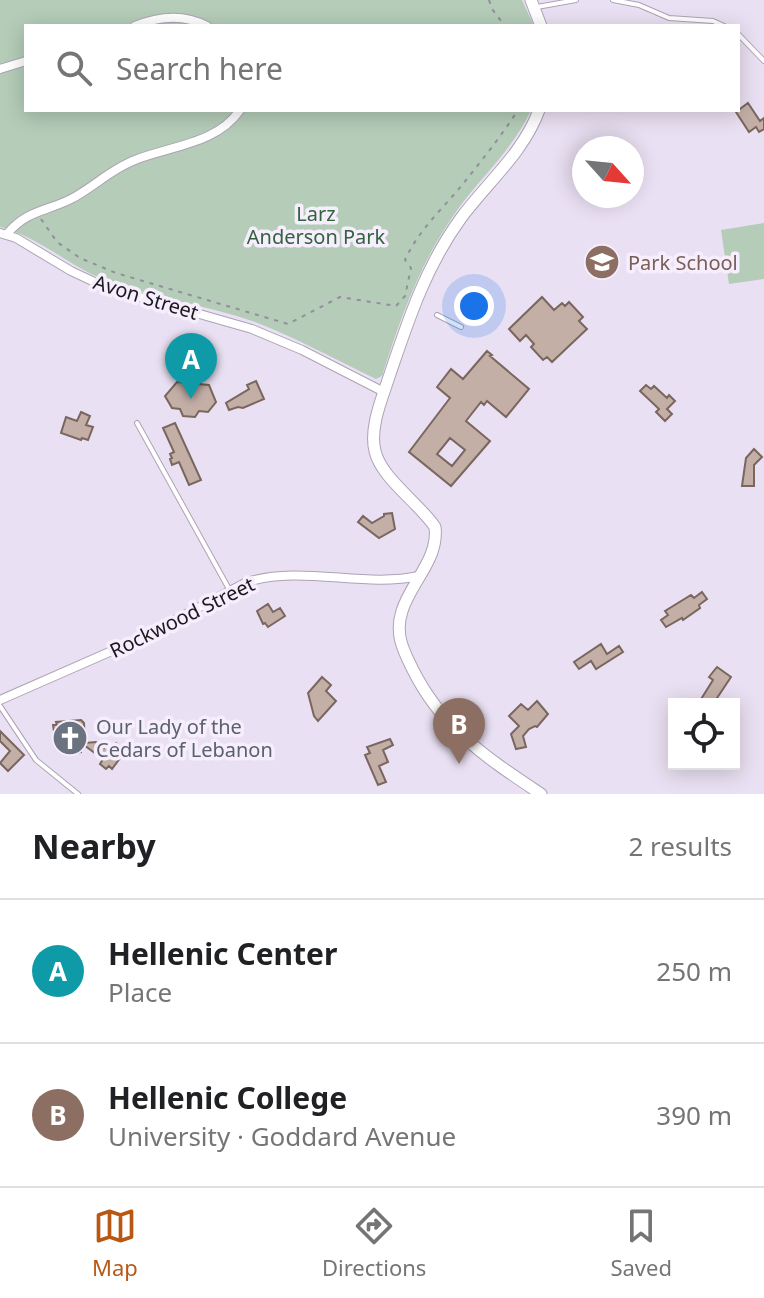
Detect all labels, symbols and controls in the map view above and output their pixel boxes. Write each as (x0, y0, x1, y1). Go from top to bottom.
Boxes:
search box (24, 24, 740, 112)
icon: search (52, 46, 96, 90)
text: Search here (116, 48, 283, 89)
north arrow (572, 136, 644, 208)
park label: Larz Anderson Park (247, 200, 386, 250)
school or university icon: Park School (583, 243, 621, 281)
place label: Park School (628, 249, 738, 276)
street label: Avon Street (90, 268, 202, 326)
your location (454, 286, 494, 326)
pin: A (165, 333, 217, 399)
street label: Rockwood Street (105, 570, 259, 664)
pin: B (433, 698, 485, 764)
map controls (668, 698, 740, 770)
button: locate (668, 698, 740, 770)
place label: Our Lady of the Cedars of Lebanon (96, 713, 273, 763)
church icon: Our Lady of the Cedars of Lebanon (51, 719, 89, 757)
text: Nearby (32, 823, 156, 869)
text: 2 results (628, 828, 732, 864)
text: Hellenic Center (108, 933, 337, 974)
text: A (49, 953, 67, 989)
text: 250 m (656, 953, 732, 989)
text: Place (108, 974, 172, 1010)
text: Hellenic College (108, 1077, 347, 1118)
text: B (49, 1097, 67, 1133)
text: 390 m (656, 1097, 732, 1133)
text: University · Goddard Avenue (108, 1118, 456, 1154)
tab: Map (92, 1204, 138, 1282)
tab: Directions (322, 1204, 426, 1282)
tab: Saved (610, 1204, 672, 1282)

